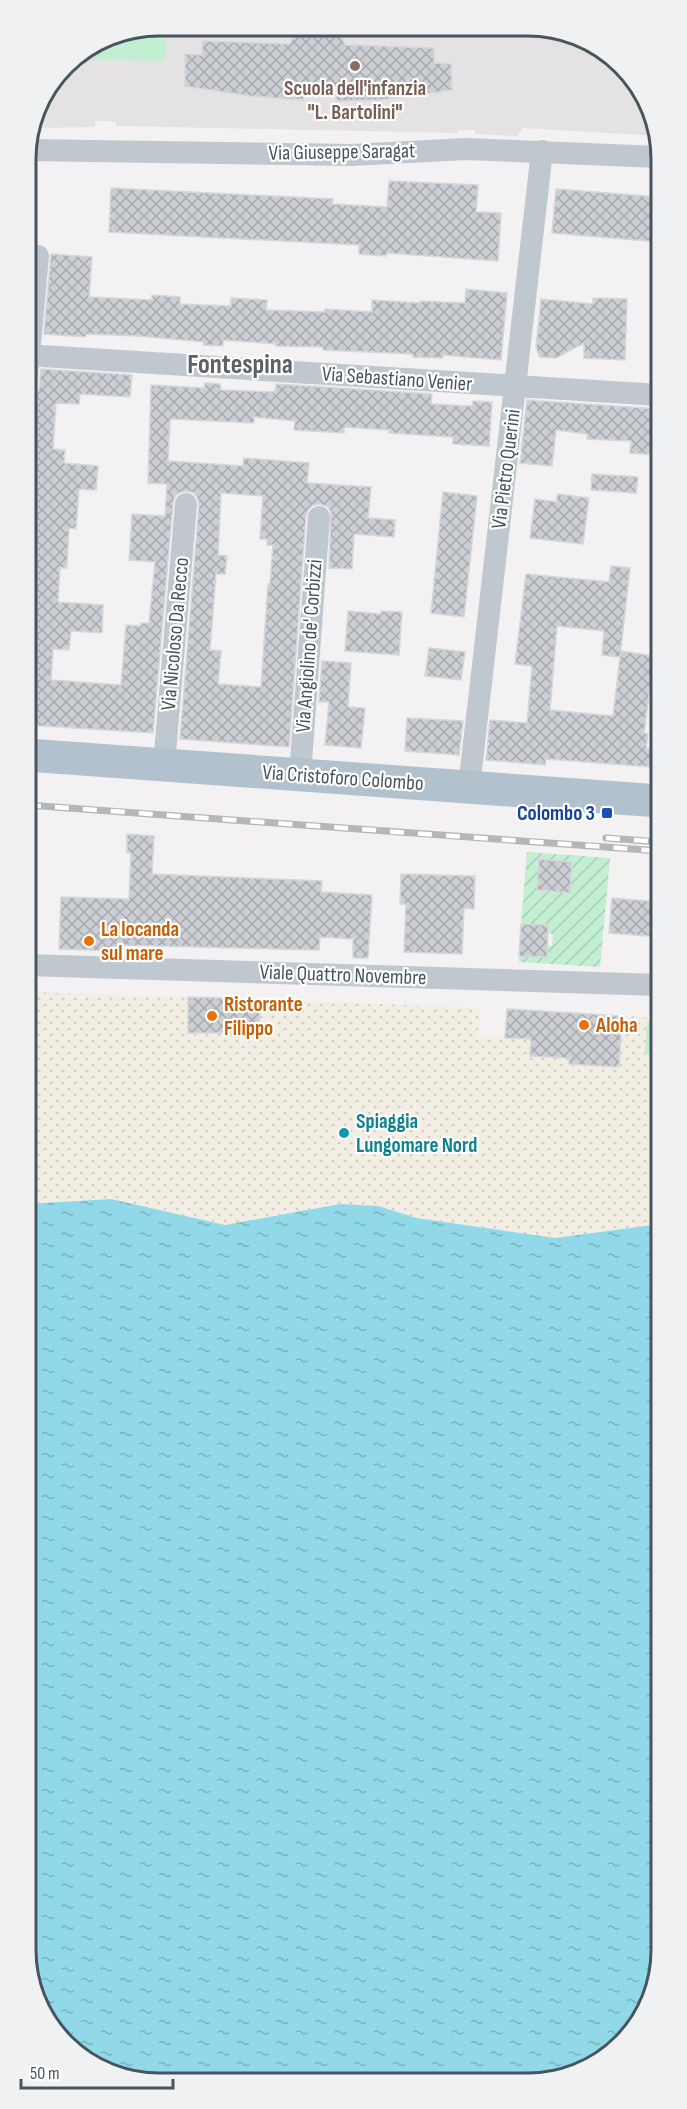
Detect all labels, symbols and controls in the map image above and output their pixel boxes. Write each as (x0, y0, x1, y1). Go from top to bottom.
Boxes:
marker: Scuola dell'infanzia "L. Bartolini" (348, 59, 362, 73)
place label: Scuola dell'infanzia "L. Bartolini" (284, 76, 426, 125)
street label: Via Giuseppe Saragat (268, 138, 416, 166)
district label: Fontespina (187, 349, 293, 381)
street label: Via Sebastiano Venier (321, 361, 473, 397)
street label: Via Pietro Querini (486, 408, 526, 530)
street label: Via Nicoloso Da Recco (156, 556, 194, 712)
street label: Via Angiolino de' Corbizzi (290, 559, 328, 733)
street label: Via Cristoforo Colombo (262, 760, 424, 796)
place label: Colombo 3 (517, 801, 595, 826)
marker: Colombo 3 (600, 806, 614, 820)
place label: La locanda sul mare (101, 917, 179, 966)
marker: La locanda sul mare (82, 934, 96, 948)
street label: Viale Quattro Novembre (259, 960, 427, 990)
place label: Ristorante Filippo (224, 992, 303, 1041)
marker: Ristorante Filippo (205, 1009, 219, 1023)
place label: Aloha (595, 1013, 638, 1038)
marker: Aloha (577, 1018, 591, 1032)
place label: Spiaggia Lungomare Nord (356, 1109, 477, 1158)
marker: Spiaggia Lungomare Nord (337, 1126, 351, 1140)
scale bar (21, 2052, 172, 2090)
text: 50 m (30, 2063, 60, 2084)

